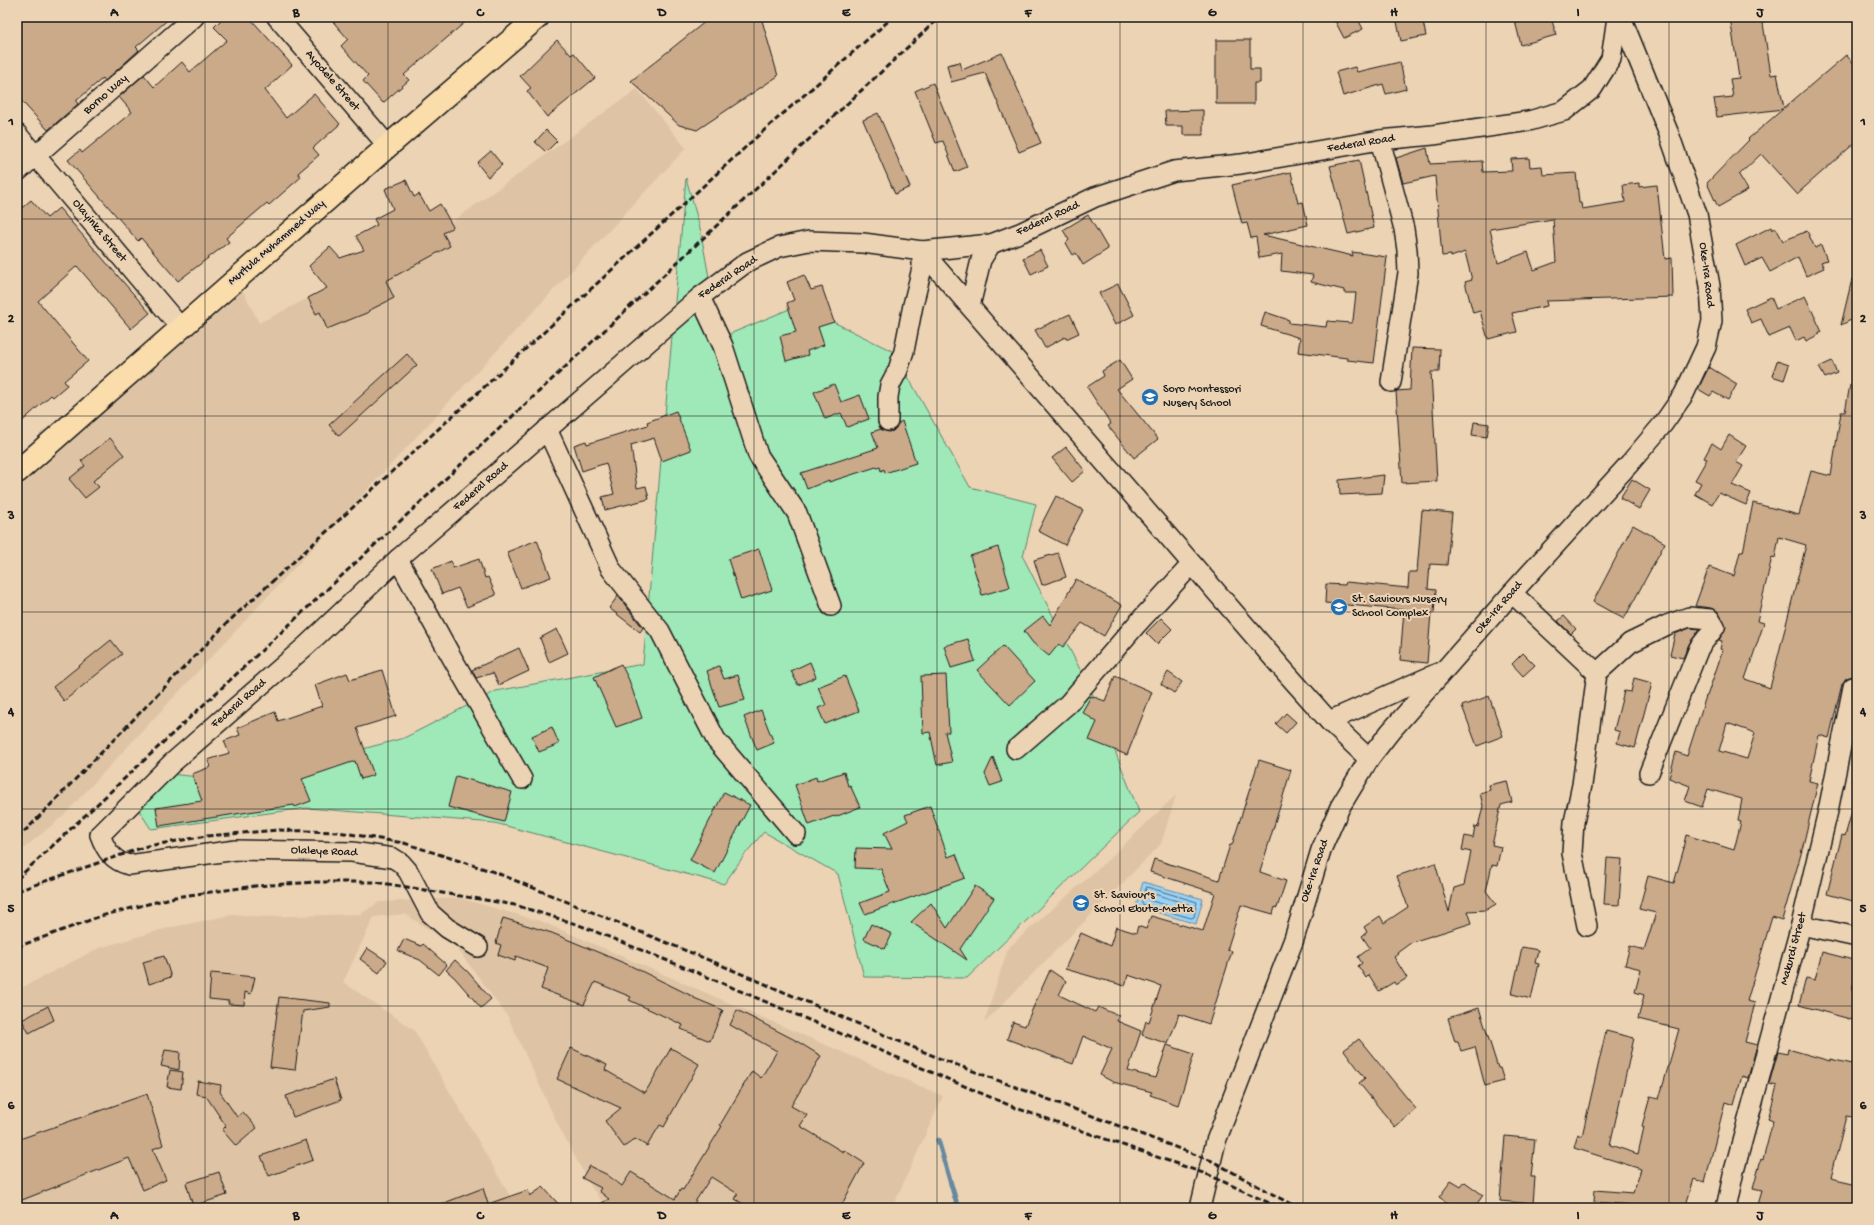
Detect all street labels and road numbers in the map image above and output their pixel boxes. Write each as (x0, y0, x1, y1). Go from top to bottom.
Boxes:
street label: Ayodele Street (302, 48, 363, 115)
street label: Borno Way (80, 72, 131, 119)
street label: Federal Road (1325, 132, 1397, 156)
street label: Olayinka Street (69, 197, 130, 266)
street label: Murtula Muhammed Way (226, 197, 328, 289)
street label: Federal Road (1013, 198, 1083, 240)
street label: Oke-Ira Road (1695, 242, 1717, 309)
street label: Federal Road (695, 253, 761, 303)
street label: Federal Road (450, 459, 512, 515)
street label: Oke-Ira Road (1472, 578, 1526, 637)
street label: Federal Road (208, 676, 270, 732)
street label: Oke-Ira Road (1298, 837, 1333, 904)
street label: Olaleye Road (291, 844, 358, 860)
street label: Makurdi Street (1778, 910, 1811, 987)

